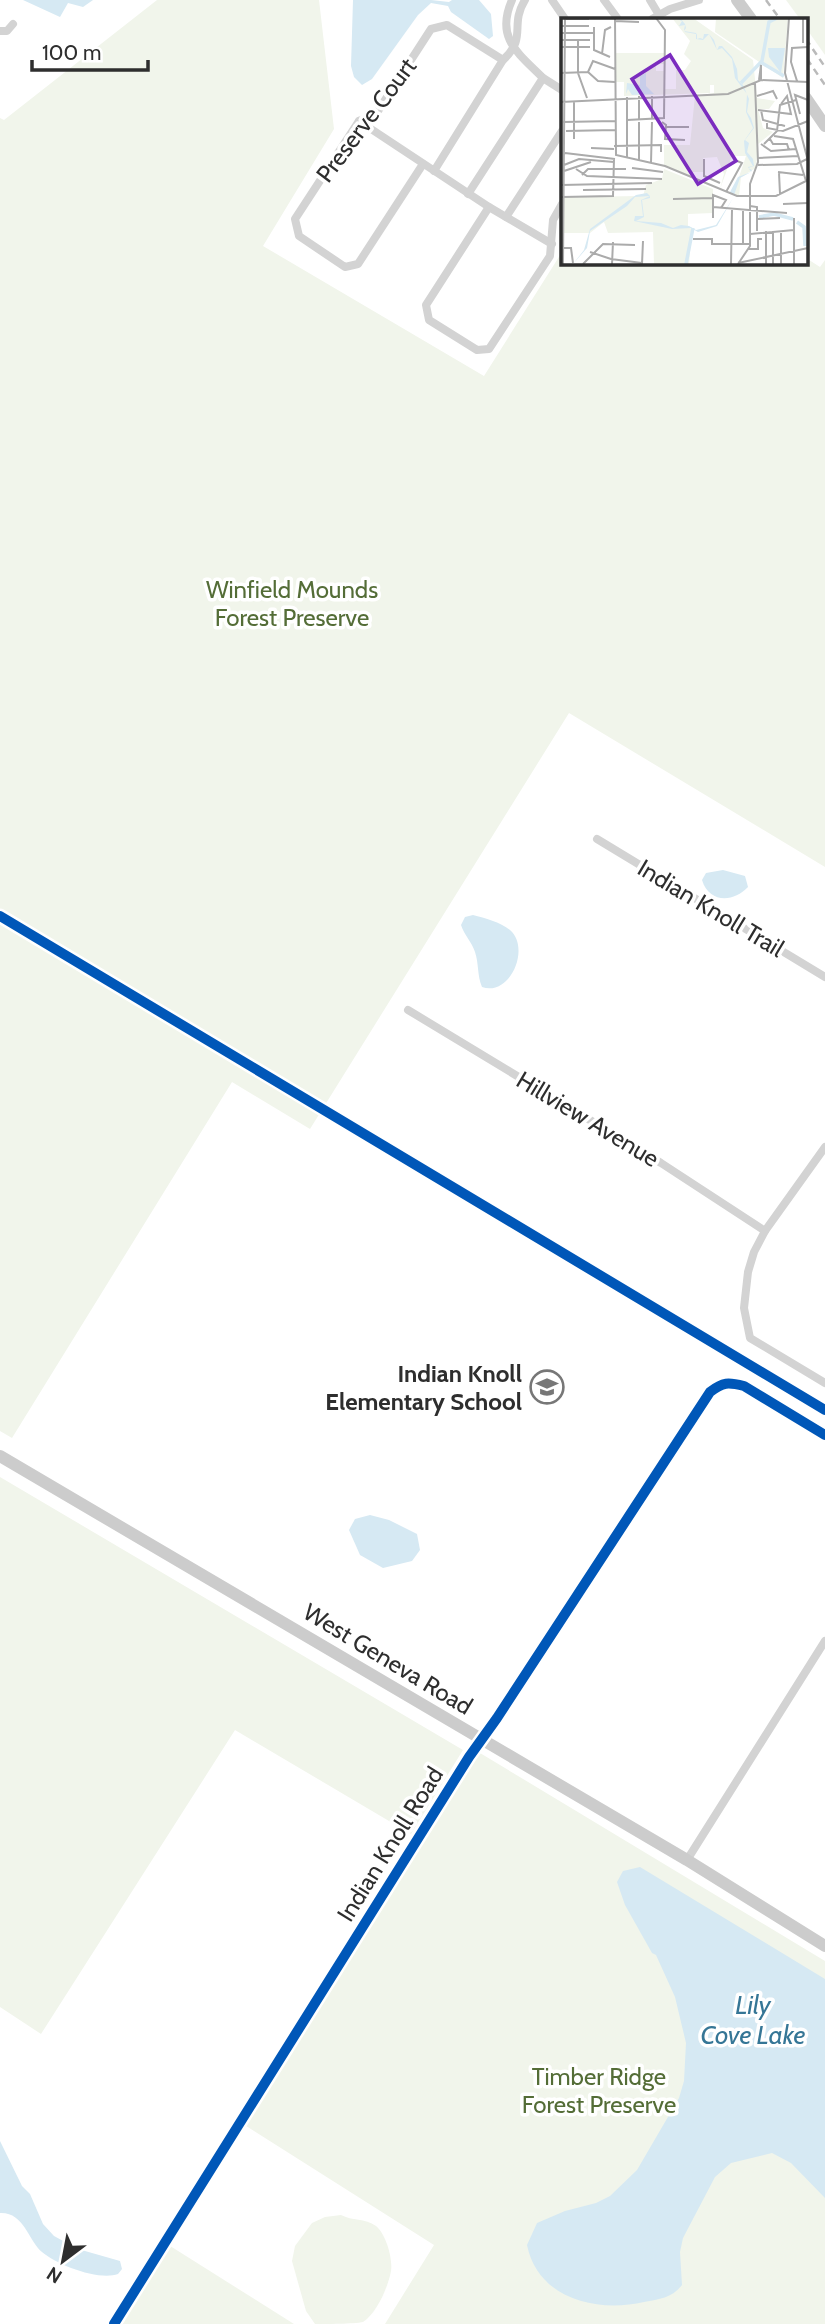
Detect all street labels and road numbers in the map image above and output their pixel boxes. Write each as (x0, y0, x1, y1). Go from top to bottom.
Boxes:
street label: Preserve Court (310, 52, 422, 188)
street label: Indian Knoll Trail (633, 853, 790, 963)
street label: Hillview Avenue (511, 1065, 665, 1173)
street label: West Geneva Road (298, 1597, 478, 1721)
street label: Indian Knoll Road (331, 1761, 449, 1927)

